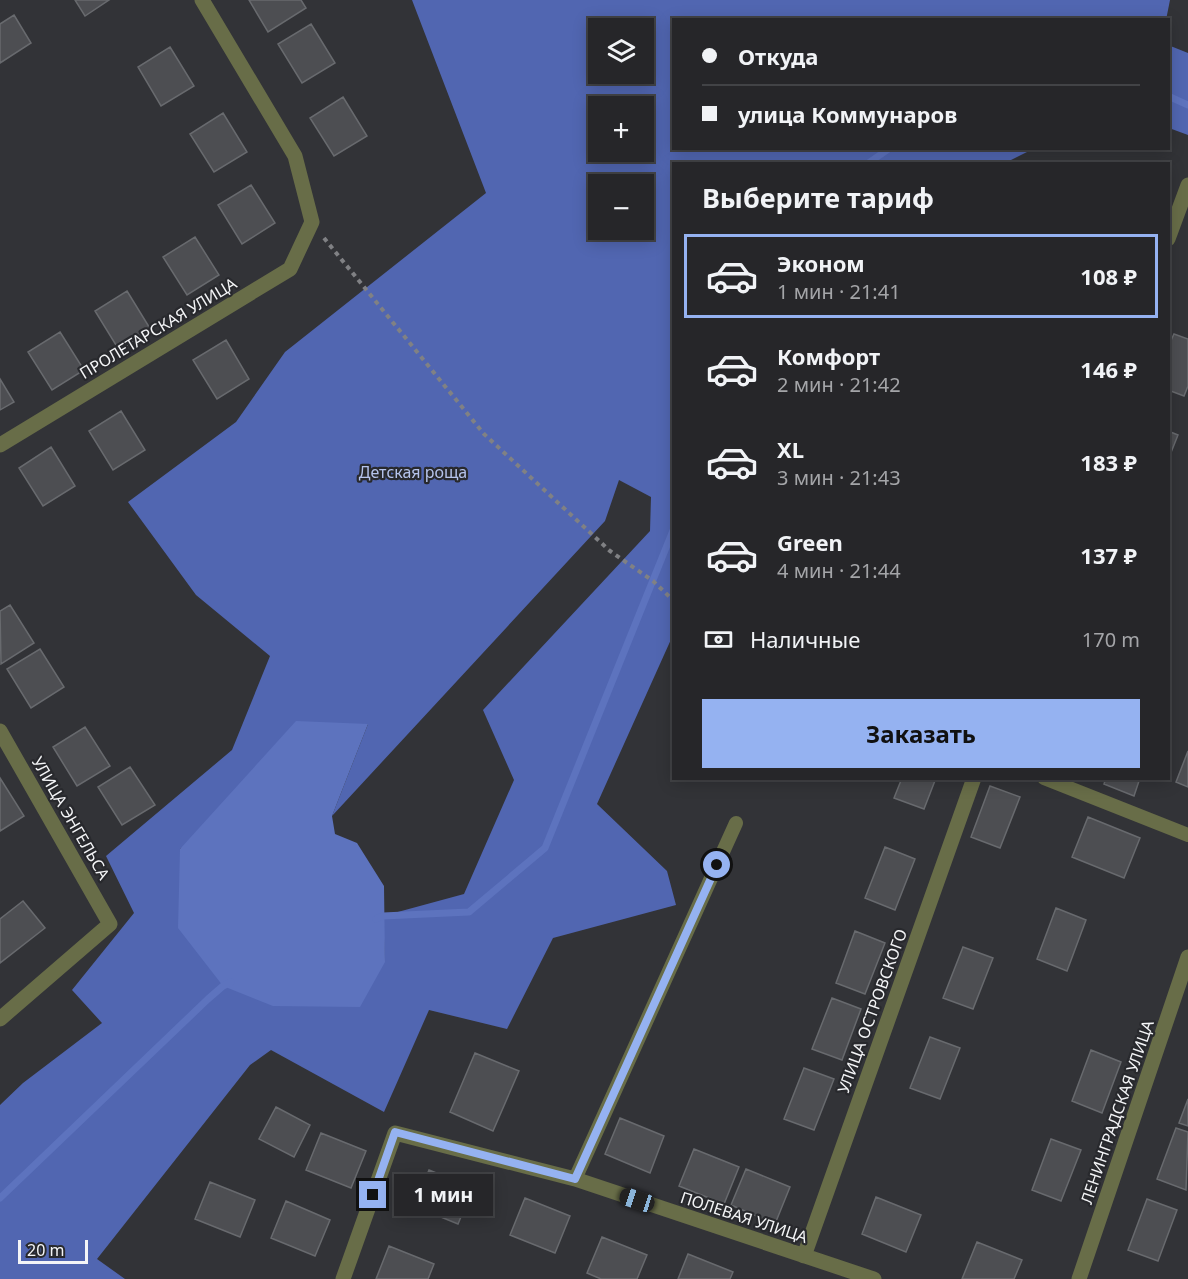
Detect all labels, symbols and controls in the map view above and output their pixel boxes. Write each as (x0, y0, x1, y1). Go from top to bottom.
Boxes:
map controls (588, 18, 654, 240)
button: layers (588, 18, 654, 84)
text: Откуда (738, 41, 818, 71)
button: + (588, 96, 654, 162)
text: улица Коммунаров (738, 99, 957, 129)
button: − (588, 174, 654, 240)
text: Выберите тариф (702, 179, 934, 216)
text: Эконом (777, 248, 865, 278)
icon: car (705, 249, 759, 303)
text: 108 ₽ (1080, 261, 1137, 291)
street label: ПРОЛЕТАРСКАЯ УЛИЦА (75, 272, 241, 384)
text: 1 мин · 21:41 (777, 278, 901, 305)
text: Комфорт (777, 341, 880, 371)
icon: car (705, 342, 759, 396)
text: 146 ₽ (1080, 354, 1137, 384)
text: 2 мин · 21:42 (777, 371, 901, 398)
text: XL (777, 434, 804, 464)
icon: car (705, 435, 759, 489)
text: 183 ₽ (1080, 447, 1137, 477)
park label: Детская роща (359, 461, 467, 483)
text: 3 мин · 21:43 (777, 464, 901, 491)
text: Green (777, 527, 843, 557)
icon: car (705, 528, 759, 582)
text: 137 ₽ (1080, 540, 1137, 570)
text: 4 мин · 21:44 (777, 557, 901, 584)
icon: cash (702, 623, 735, 656)
text: Наличные (750, 624, 860, 654)
text: 170 m (1082, 626, 1140, 653)
button: Заказать (702, 699, 1140, 768)
street label: УЛИЦА ЭНГЕЛЬСА (27, 753, 116, 884)
route start (703, 851, 730, 878)
street label: УЛИЦА ОСТРОВСКОГО (832, 926, 912, 1096)
street label: ЛЕНИНГРАДСКАЯ УЛИЦА (1075, 1016, 1159, 1207)
callout: 1 мин (394, 1174, 493, 1216)
route end (359, 1181, 386, 1208)
text: 1 мин (414, 1181, 473, 1208)
car (617, 1186, 657, 1214)
street label: ПОЛЕВАЯ УЛИЦА (678, 1186, 811, 1248)
scale bar (18, 1237, 88, 1264)
text: 20 m (27, 1239, 64, 1261)

